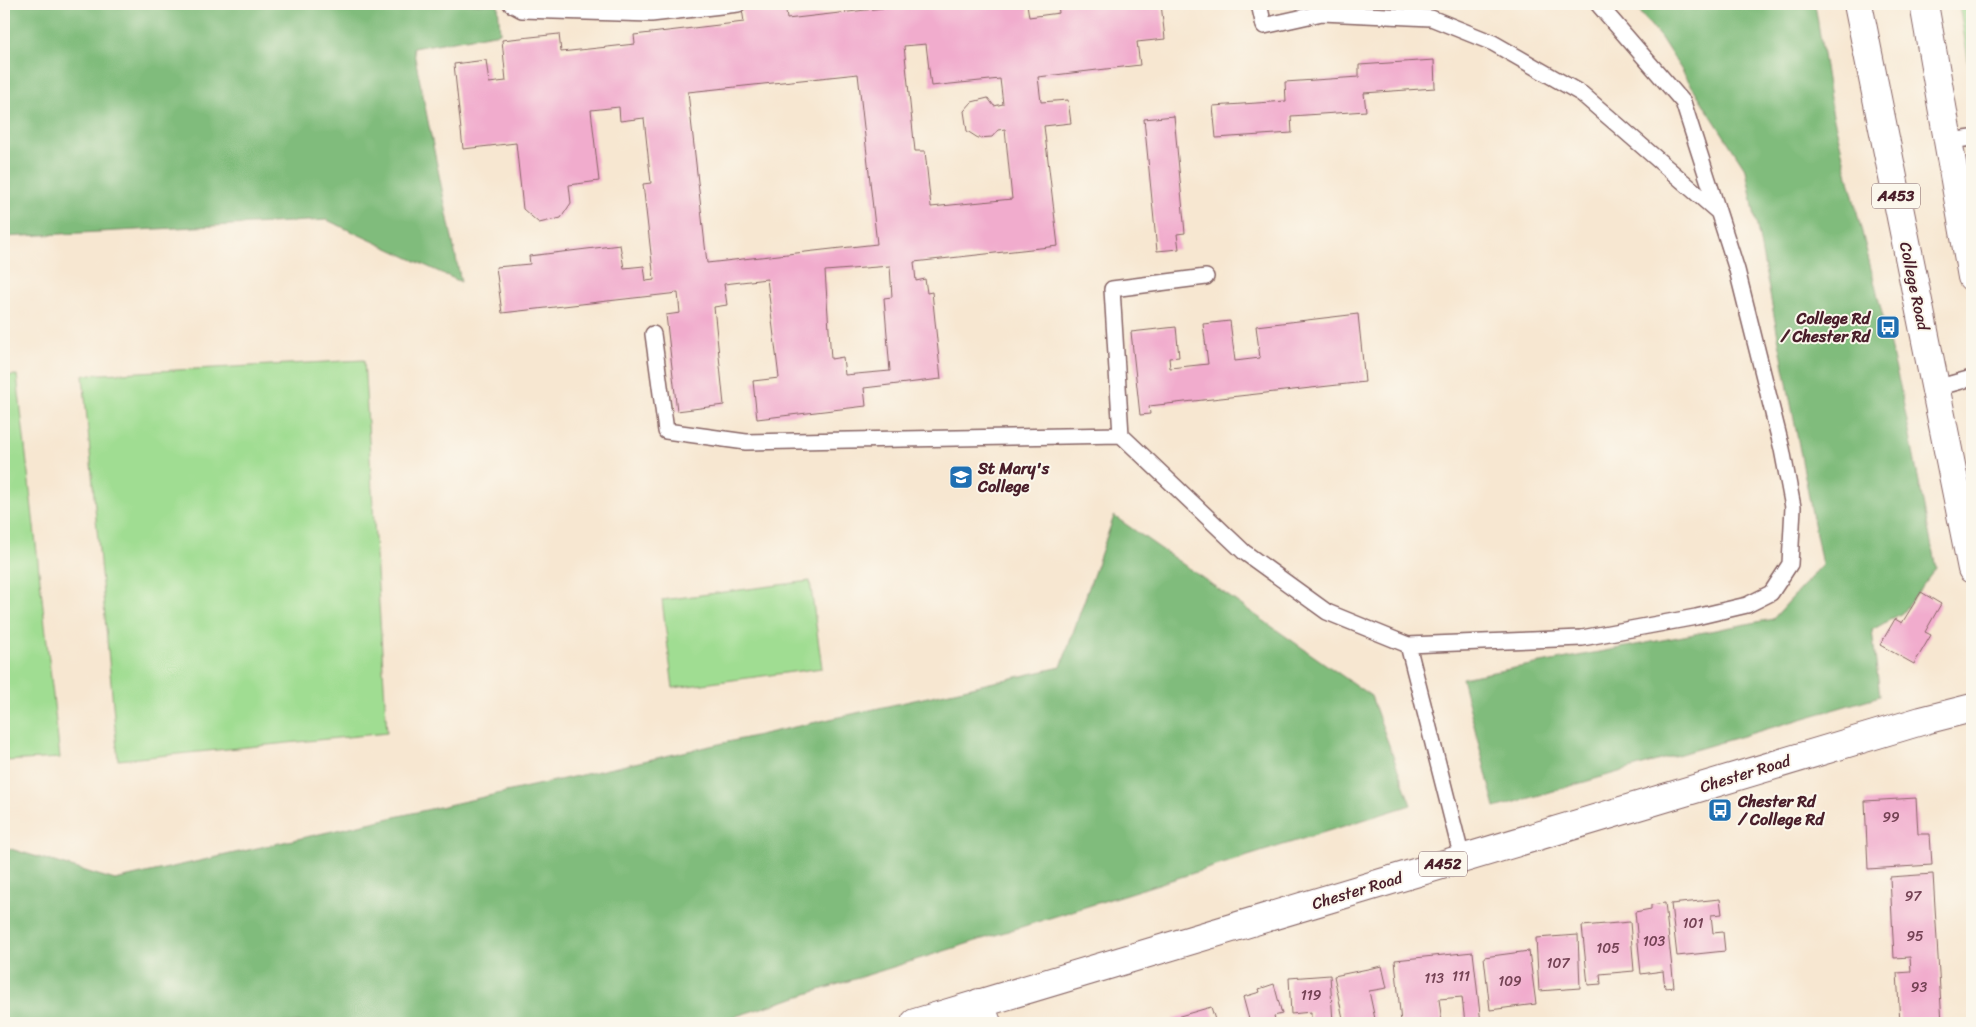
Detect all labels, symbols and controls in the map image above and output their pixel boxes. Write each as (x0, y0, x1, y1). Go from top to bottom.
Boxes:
road number: A453 (1872, 184, 1920, 208)
street label: College Road (1891, 239, 1938, 335)
place label: College Rd / Chester Rd (1779, 304, 1872, 351)
bus stop icon: College Rd / Chester Rd (1875, 314, 1901, 340)
place label: St Mary's College (977, 454, 1050, 501)
school or university icon: St Mary's College (948, 464, 974, 490)
street label: Chester Road (1696, 745, 1796, 801)
place label: Chester Rd / College Rd (1737, 787, 1825, 834)
bus stop icon: Chester Rd / College Rd (1707, 797, 1733, 823)
house number: 99 (1882, 805, 1900, 830)
road number: A452 (1419, 852, 1467, 876)
street label: Chester Road (1308, 862, 1408, 918)
house number: 97 (1905, 884, 1922, 909)
house number: 101 (1683, 911, 1703, 936)
house number: 95 (1906, 924, 1924, 949)
house number: 103 (1643, 929, 1666, 954)
house number: 105 (1596, 936, 1620, 961)
house number: 107 (1547, 951, 1570, 976)
house number: 111 (1452, 964, 1470, 989)
house number: 113 (1424, 966, 1444, 991)
house number: 109 (1498, 969, 1522, 994)
house number: 93 (1911, 975, 1927, 1000)
house number: 119 (1301, 983, 1322, 1008)

